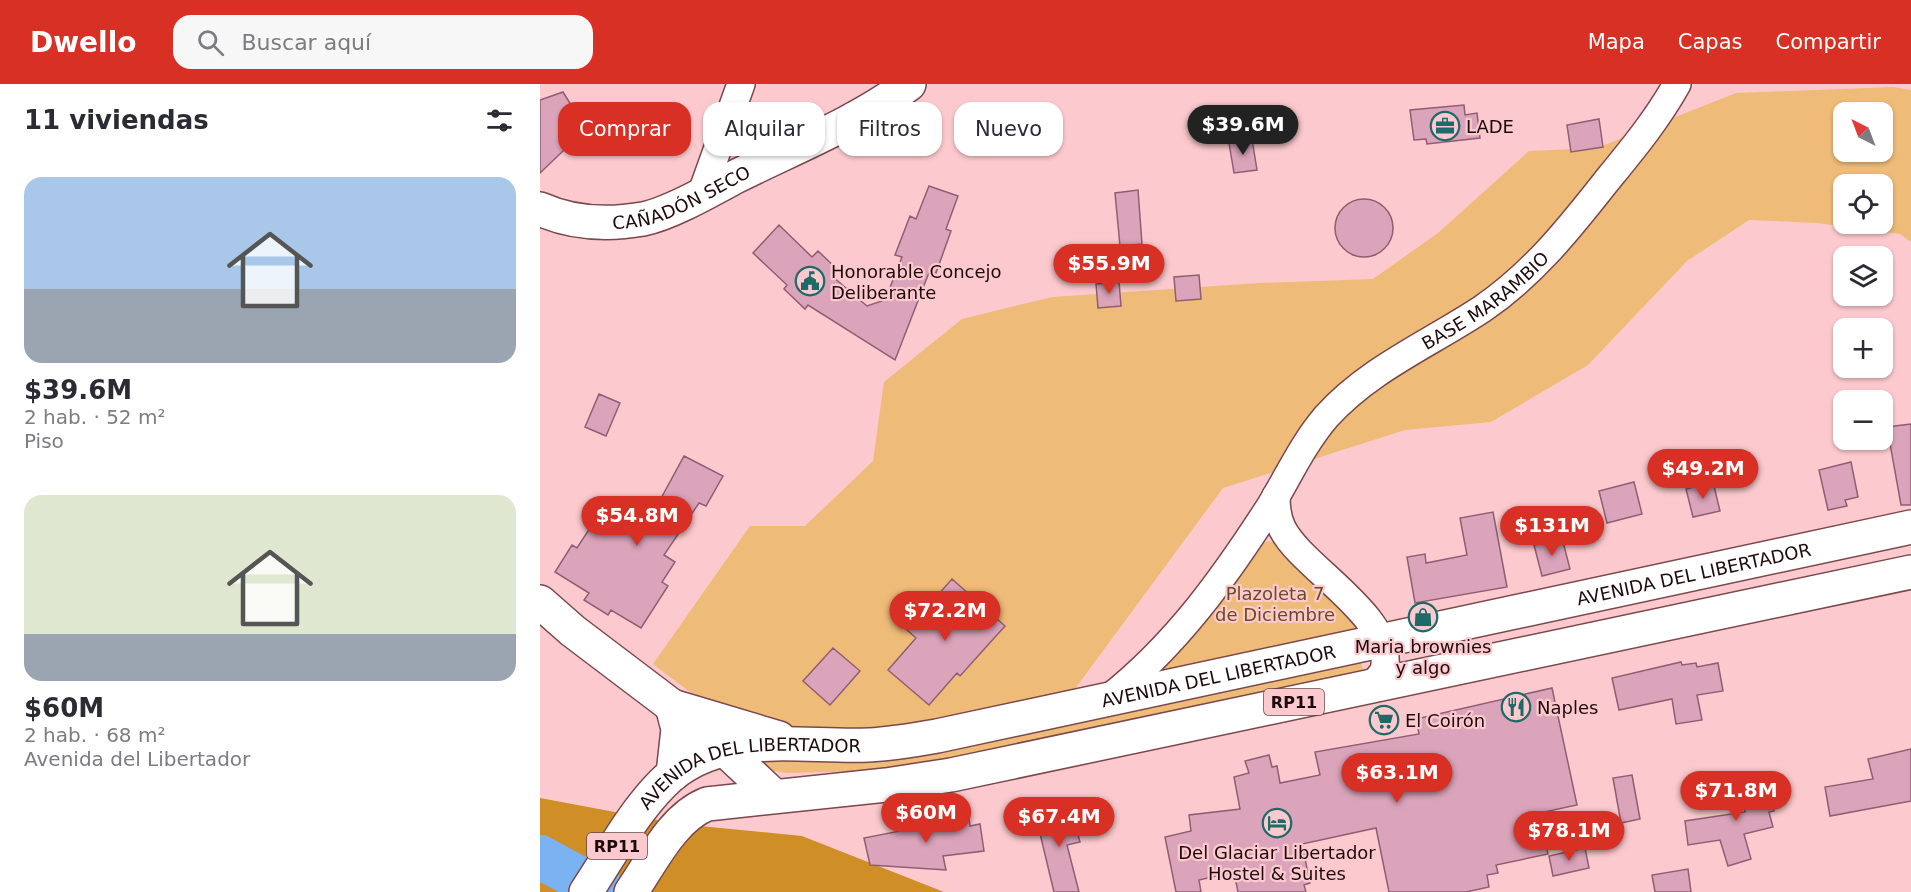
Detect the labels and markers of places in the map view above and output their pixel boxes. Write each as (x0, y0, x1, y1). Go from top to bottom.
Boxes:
pin: $39.6M (1194, 105, 1292, 156)
office icon: LADE (1429, 110, 1461, 142)
place label: LADE (1466, 116, 1514, 137)
pin: $55.9M (1060, 244, 1158, 295)
place label: Honorable Concejo Deliberante (831, 261, 1002, 303)
public building icon: Honorable Concejo Deliberante (794, 265, 826, 297)
pin: $49.2M (1654, 449, 1752, 500)
pin: $54.8M (588, 496, 686, 547)
pin: $131M (1510, 506, 1594, 557)
pin: $72.2M (896, 591, 994, 642)
shop icon: Maria brownies y algo (1407, 601, 1439, 633)
place label: Maria brownies y algo (1355, 636, 1491, 678)
restaurant icon: Naples (1500, 691, 1532, 723)
place label: Naples (1537, 697, 1598, 718)
supermarket icon: El Coirón (1368, 704, 1400, 736)
place label: El Coirón (1405, 710, 1485, 731)
pin: $63.1M (1348, 753, 1446, 804)
pin: $71.8M (1687, 771, 1785, 822)
pin: $60M (890, 793, 962, 844)
pin: $67.4M (1010, 797, 1108, 848)
hotel icon: Del Glaciar Libertador Hostel & Suites (1261, 807, 1293, 839)
pin: $78.1M (1520, 811, 1618, 862)
place label: Del Glaciar Libertador Hostel & Suites (1178, 842, 1376, 884)

